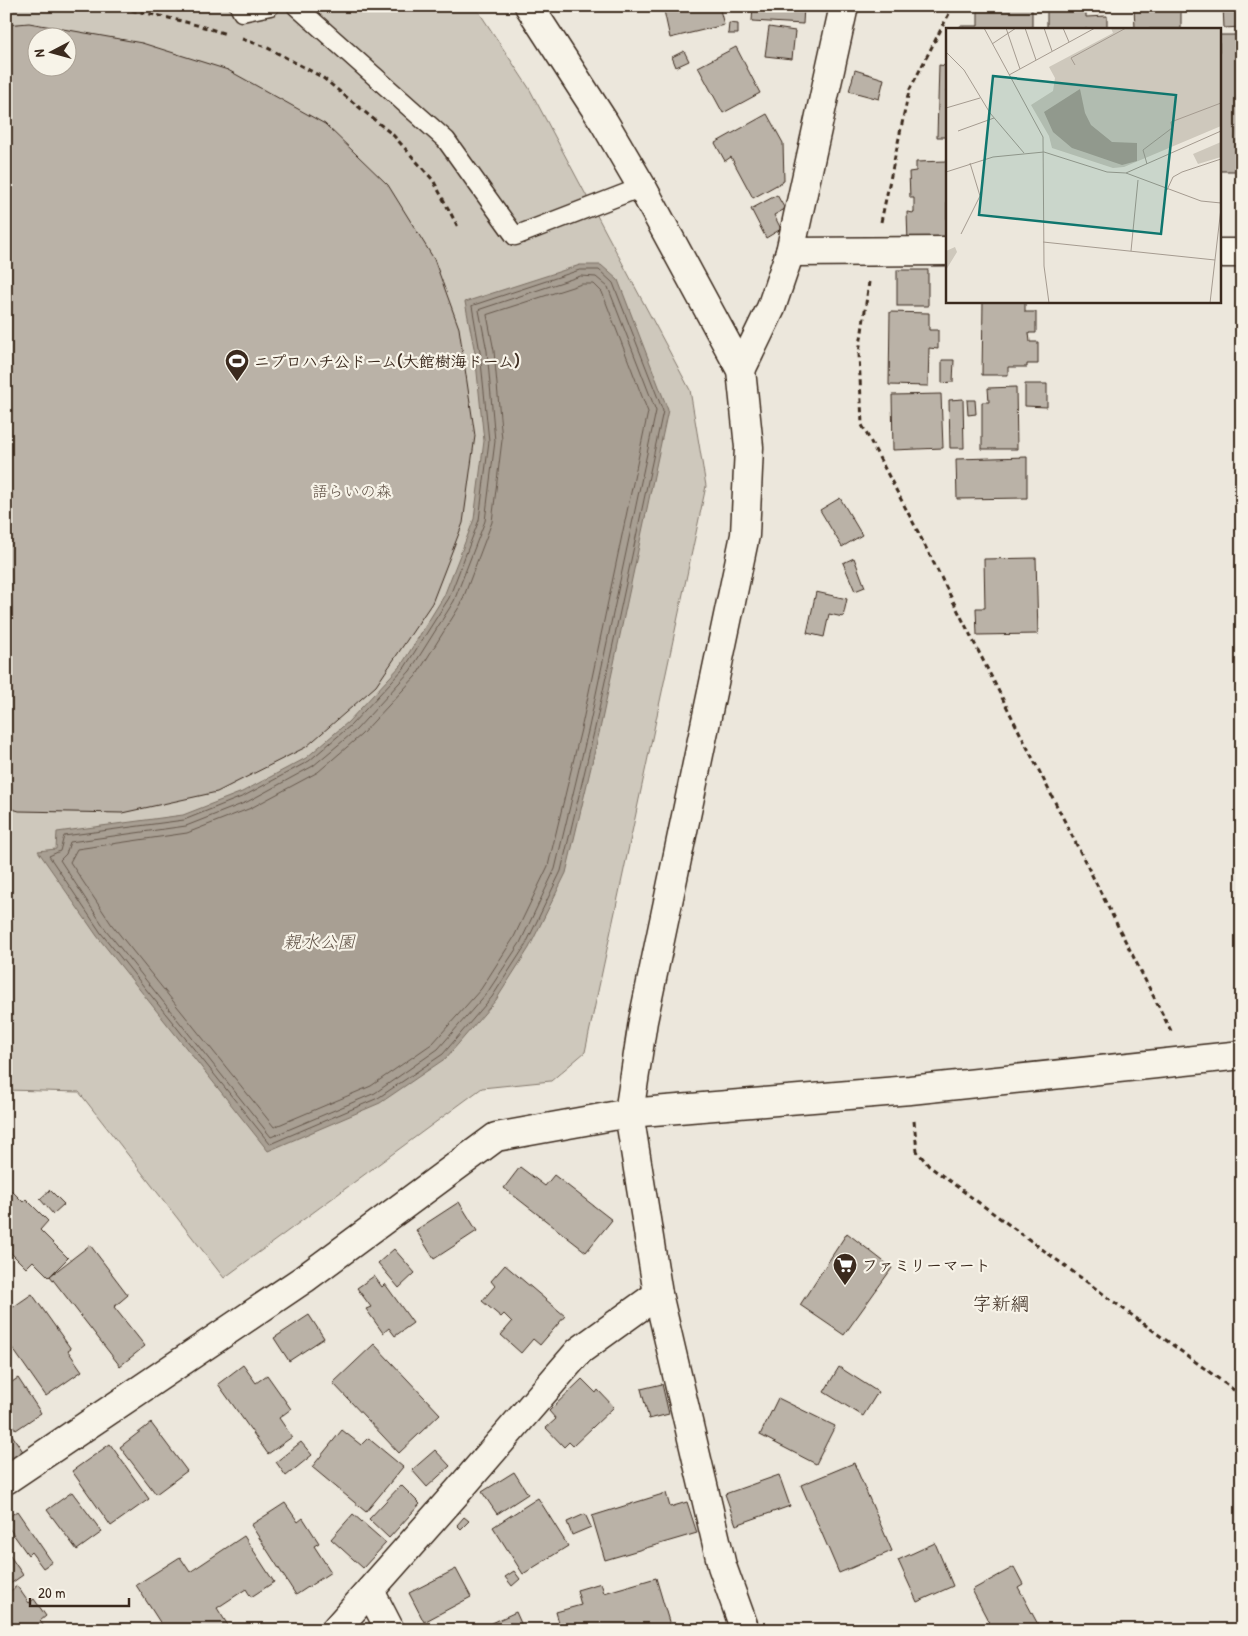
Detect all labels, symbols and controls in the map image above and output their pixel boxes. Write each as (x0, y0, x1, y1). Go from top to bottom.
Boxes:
north arrow (28, 28, 78, 78)
inset map (946, 28, 1220, 302)
text: N (29, 48, 48, 58)
sports icon: ニプロハチ公ドーム(大館樹海ドーム) (224, 348, 250, 382)
place label: ニプロハチ公ドーム(大館樹海ドーム) (254, 350, 520, 372)
park label: 語らいの森 (312, 480, 392, 502)
water label: 親水公園 (283, 929, 356, 954)
supermarket icon: ファミリーマート (832, 1252, 858, 1286)
place label: ファミリーマート (862, 1254, 991, 1276)
district label: 字新綱 (972, 1290, 1030, 1316)
scale bar (30, 1576, 129, 1608)
text: 20 m (38, 1582, 65, 1603)

